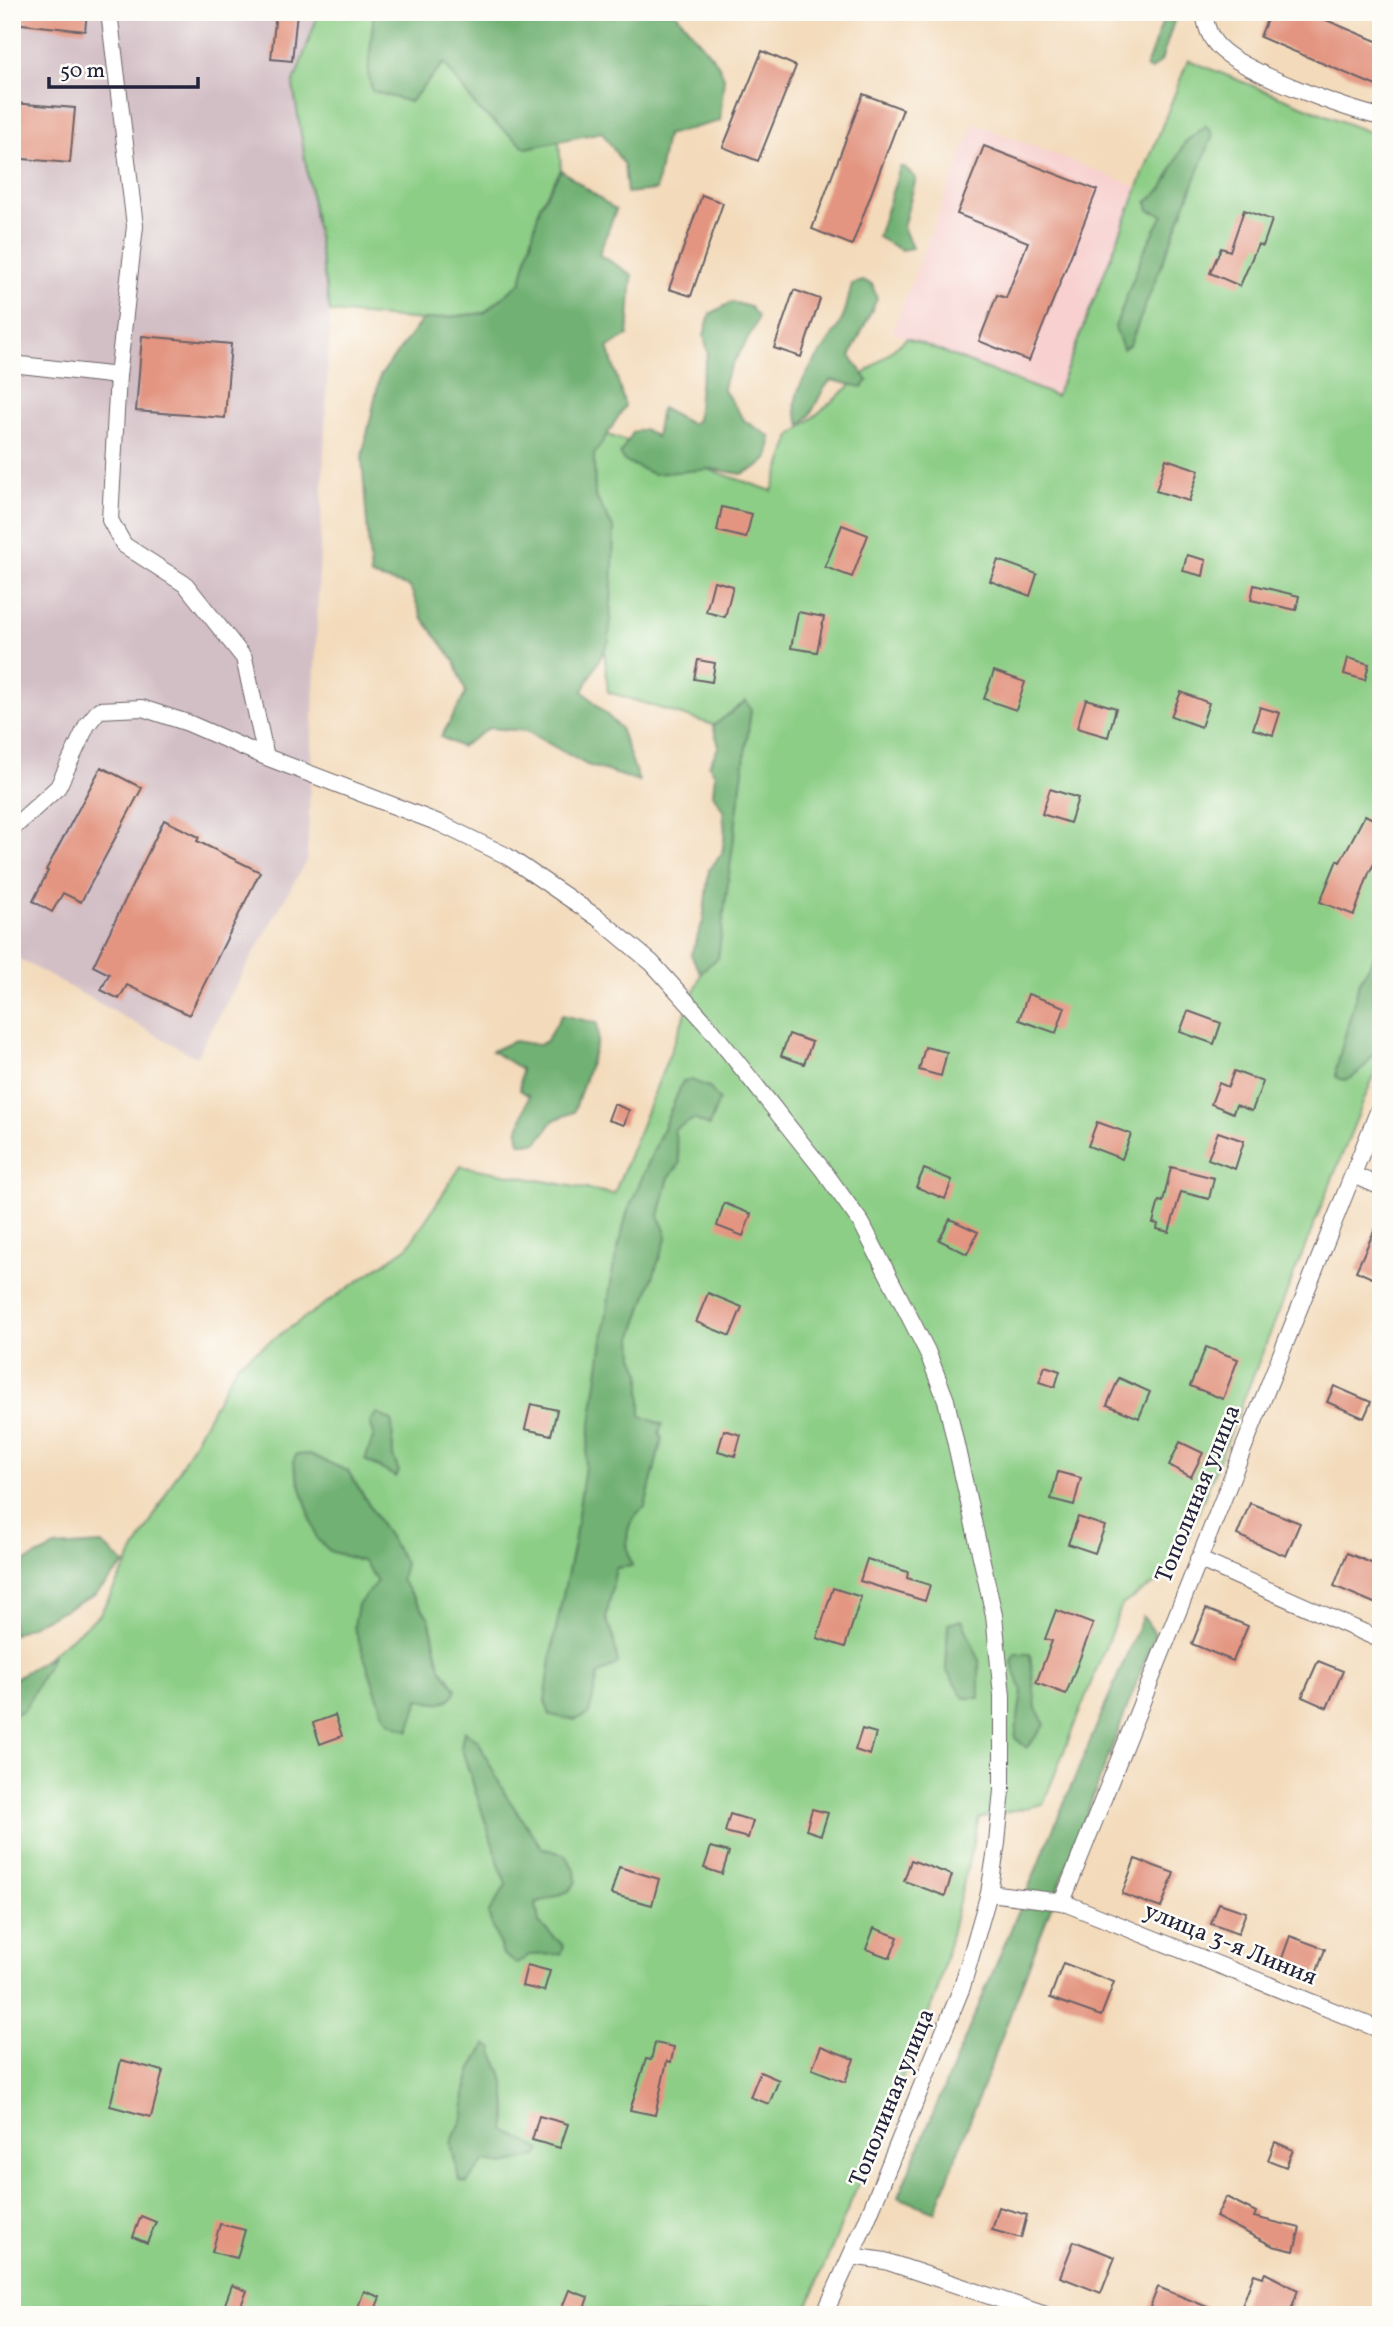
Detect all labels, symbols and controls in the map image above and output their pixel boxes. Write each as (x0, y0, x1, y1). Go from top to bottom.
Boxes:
scale bar (49, 46, 198, 90)
text: 50 m (60, 57, 105, 86)
street label: Тополиная улица (1148, 1400, 1250, 1588)
street label: улица 3-я Линия (1138, 1895, 1322, 1995)
street label: Тополиная улица (842, 2004, 944, 2192)

